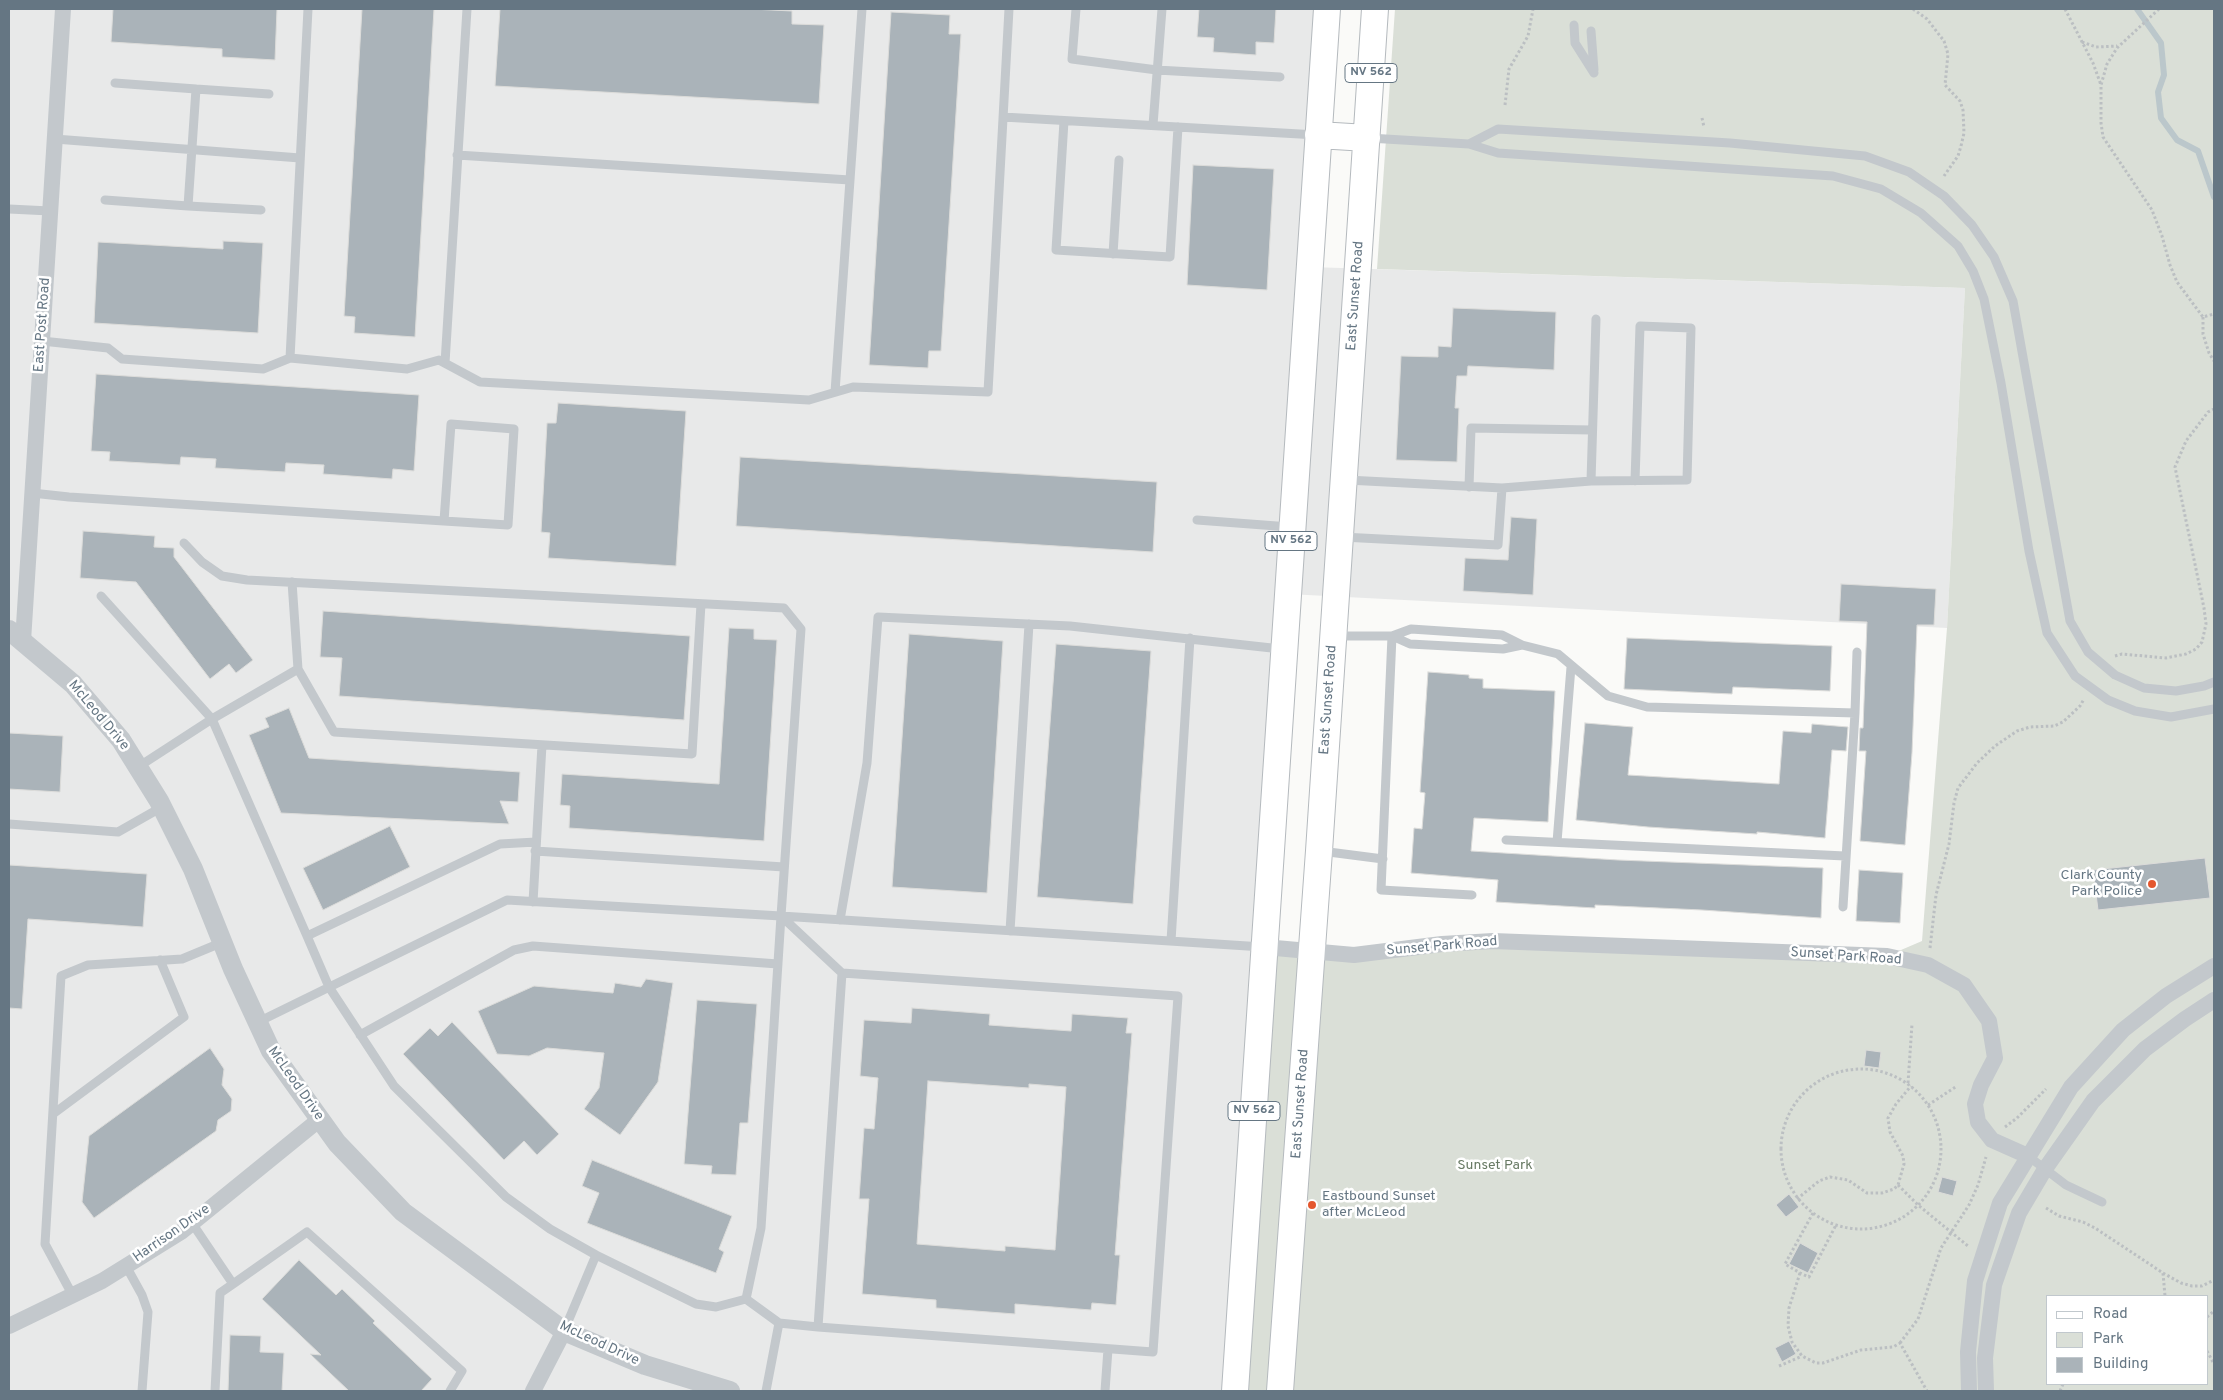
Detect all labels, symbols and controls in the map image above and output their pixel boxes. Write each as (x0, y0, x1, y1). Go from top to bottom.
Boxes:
road number: NV 562 (1345, 64, 1397, 82)
street label: East Sunset Road (1344, 241, 1368, 351)
street label: East Post Road (31, 277, 55, 373)
road number: NV 562 (1265, 532, 1317, 550)
street label: East Sunset Road (1317, 645, 1341, 755)
street label: McLeod Drive (64, 678, 132, 754)
place label: Clark County Park Police (2061, 868, 2142, 900)
marker: Clark County Park Police (2146, 878, 2158, 890)
street label: Sunset Park Road (1386, 934, 1498, 960)
street label: Sunset Park Road (1790, 945, 1902, 969)
street label: McLeod Drive (263, 1044, 327, 1124)
street label: East Sunset Road (1289, 1049, 1313, 1159)
road number: NV 562 (1228, 1102, 1280, 1120)
park label: Sunset Park (1457, 1158, 1533, 1174)
place label: Eastbound Sunset after McLeod (1322, 1189, 1436, 1222)
marker: Eastbound Sunset after McLeod (1306, 1199, 1318, 1211)
street label: Harrison Drive (130, 1201, 214, 1267)
legend (2046, 1295, 2208, 1385)
text: Road (2093, 1305, 2128, 1324)
street label: McLeod Drive (556, 1318, 642, 1370)
text: Park (2093, 1330, 2124, 1349)
text: Building (2093, 1355, 2148, 1374)

